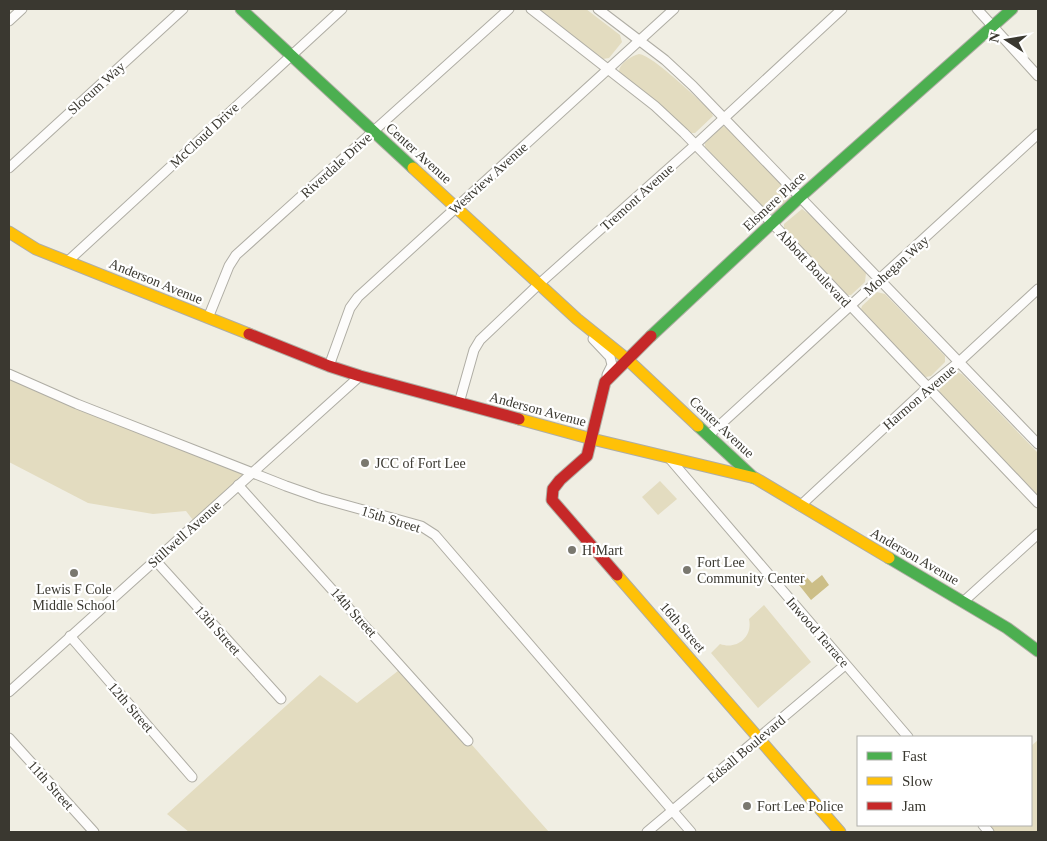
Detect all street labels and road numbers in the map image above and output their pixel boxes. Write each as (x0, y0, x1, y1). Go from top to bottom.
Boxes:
street label: Slocum Way (65, 59, 128, 118)
street label: McCloud Drive (167, 100, 242, 171)
street label: Center Avenue (383, 120, 454, 187)
street label: Riverdale Drive (298, 130, 375, 201)
street label: Westview Avenue (446, 139, 531, 217)
street label: Tremont Avenue (598, 161, 677, 234)
street label: Elsmere Place (740, 169, 809, 234)
street label: Abbott Boulevard (774, 226, 853, 310)
street label: Mohegan Way (861, 233, 932, 298)
street label: Anderson Avenue (107, 256, 205, 307)
street label: Harmon Avenue (880, 362, 959, 433)
street label: Anderson Avenue (488, 389, 588, 430)
street label: Center Avenue (686, 394, 757, 461)
street label: Stillwell Avenue (145, 498, 224, 571)
street label: 15th Street (359, 503, 422, 536)
street label: Anderson Avenue (868, 525, 962, 588)
street label: 14th Street (328, 585, 380, 640)
street label: Inwood Terrace (783, 594, 852, 670)
street label: 16th Street (657, 599, 708, 655)
street label: 13th Street (192, 603, 244, 658)
street label: 12th Street (105, 679, 156, 735)
street label: Edsall Boulevard (704, 713, 788, 786)
street label: 11th Street (25, 758, 77, 813)

